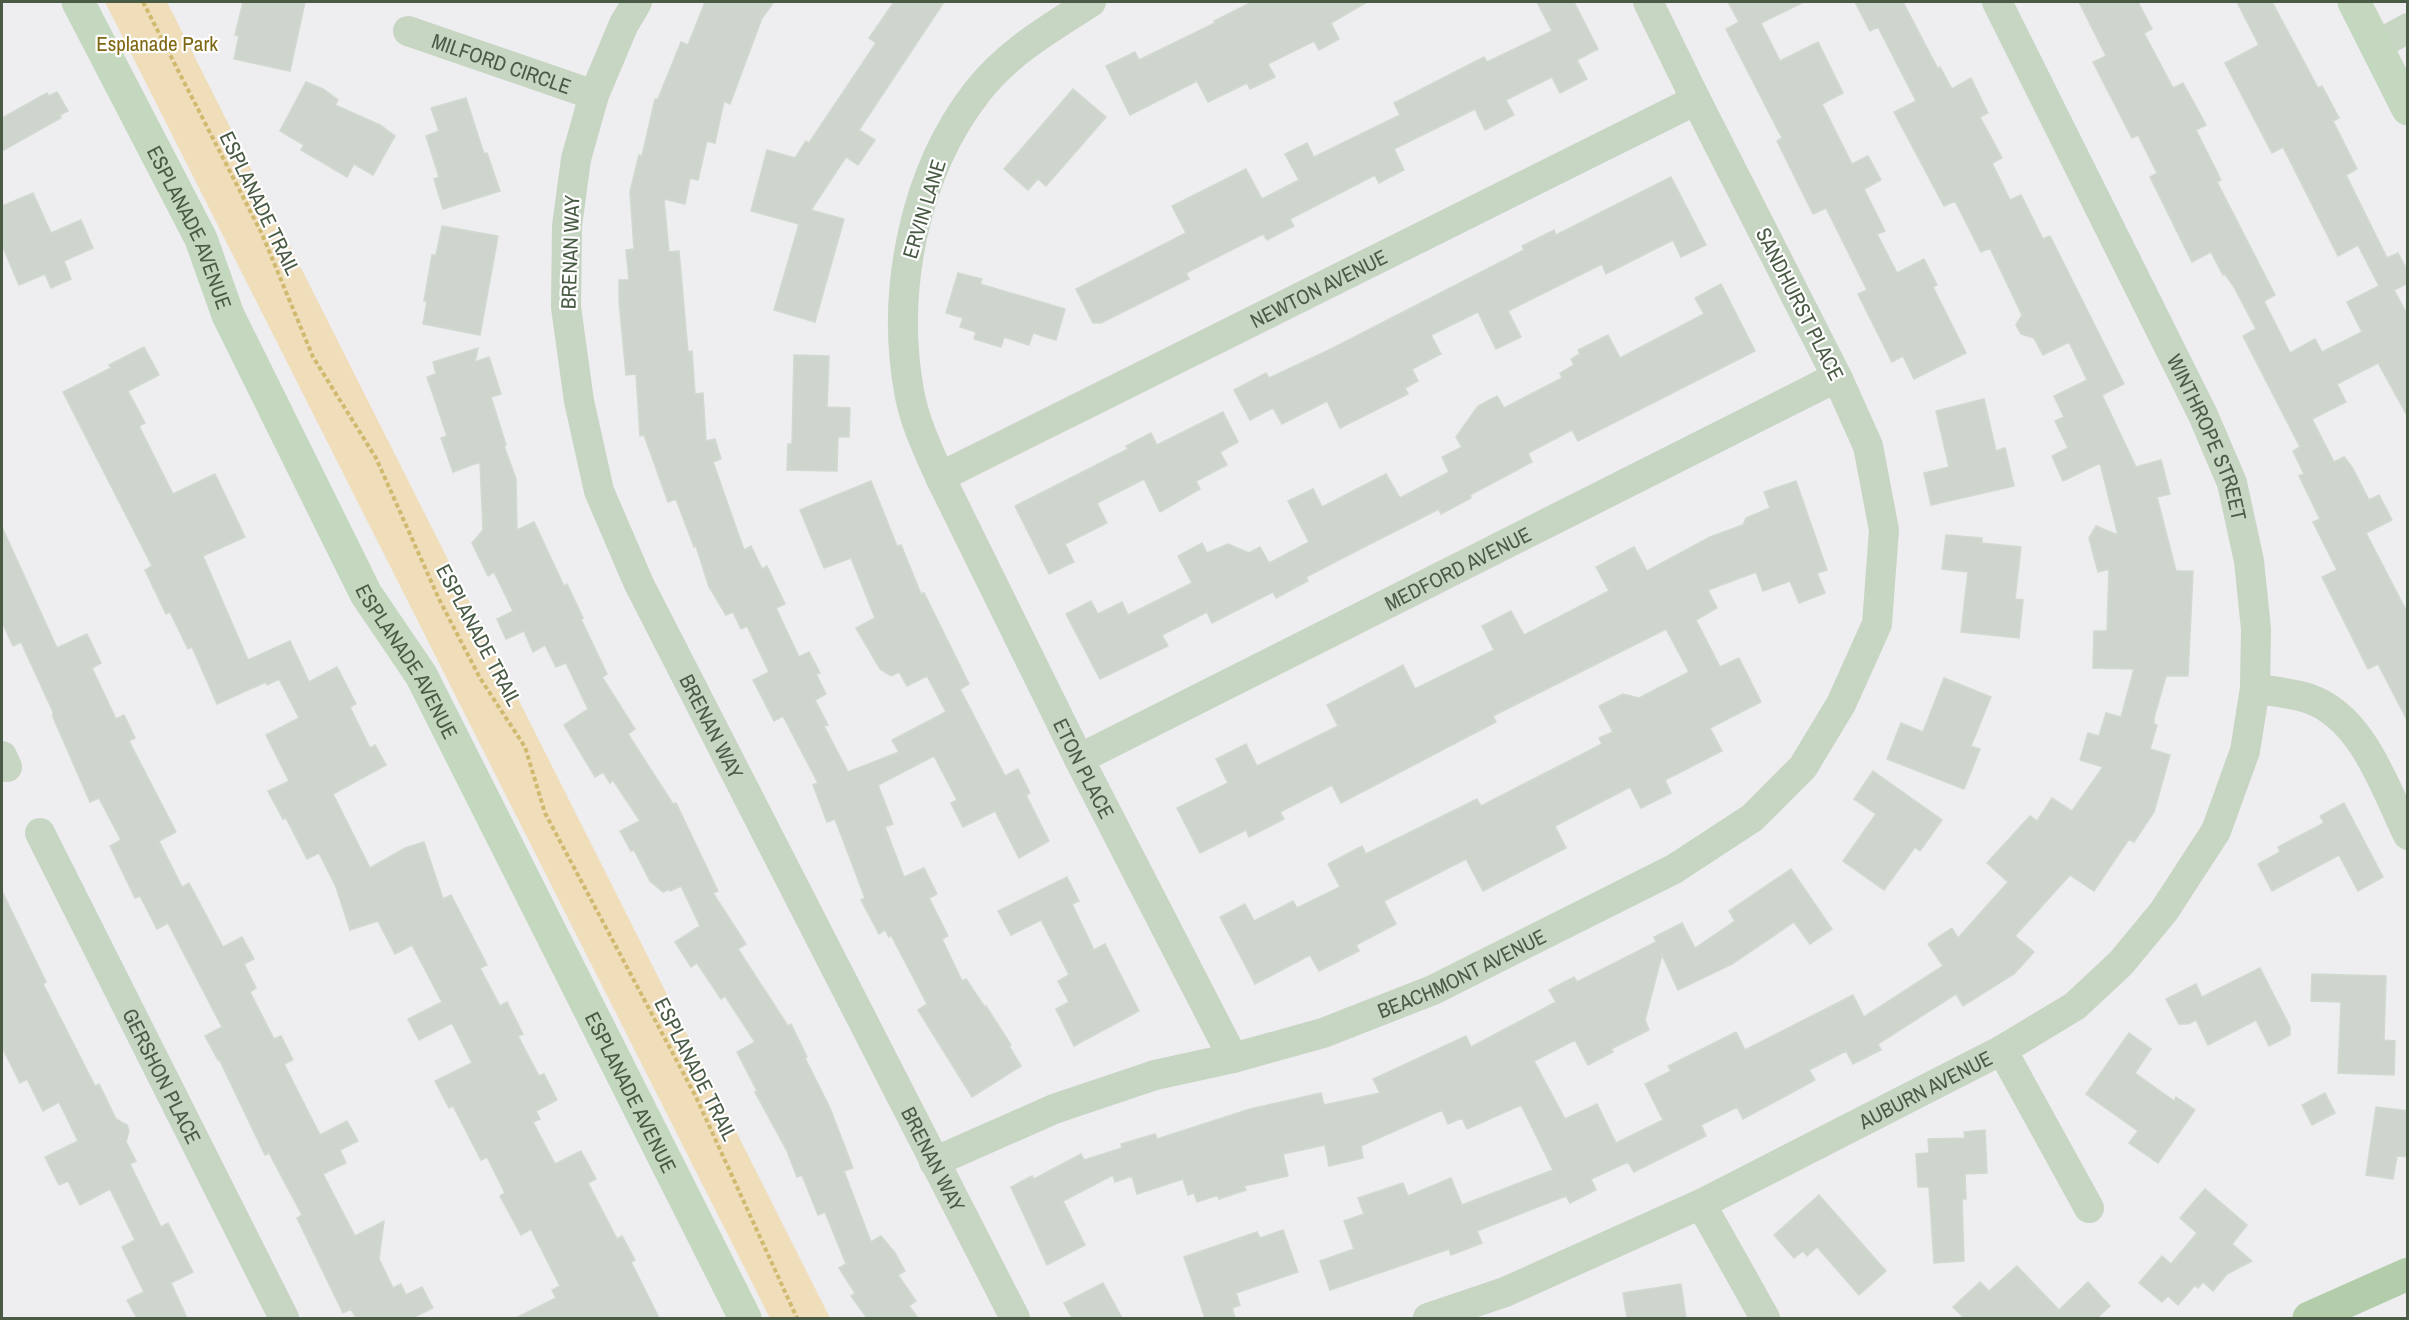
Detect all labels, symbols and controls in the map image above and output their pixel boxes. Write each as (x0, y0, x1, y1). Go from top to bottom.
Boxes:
street label: MILFORD CIRCLE (428, 26, 575, 101)
park label: Esplanade Park (96, 29, 218, 58)
street label: ESPLANADE TRAIL (213, 126, 308, 280)
street label: ESPLANADE AVENUE (140, 140, 239, 313)
street label: ERVIN LANE (895, 156, 953, 262)
street label: BRENAN WAY (554, 194, 586, 309)
street label: SANDHURST PLACE (1749, 223, 1851, 385)
street label: NEWTON AVENUE (1245, 242, 1392, 335)
street label: WINTHROPE STREET (2160, 349, 2254, 523)
street label: MEDFORD AVENUE (1379, 519, 1536, 617)
street label: ESPLANADE TRAIL (429, 559, 529, 711)
street label: ESPLANADE AVENUE (349, 579, 465, 744)
street label: BRENAN WAY (673, 669, 751, 784)
street label: ETON PLACE (1047, 713, 1122, 824)
street label: BEACHMONT AVENUE (1373, 921, 1551, 1025)
street label: ESPLANADE TRAIL (648, 993, 745, 1146)
street label: GERSHON PLACE (116, 1003, 209, 1149)
street label: ESPLANADE AVENUE (578, 1007, 684, 1178)
street label: AUBURN AVENUE (1853, 1043, 1997, 1136)
street label: BRENAN WAY (895, 1102, 973, 1217)

